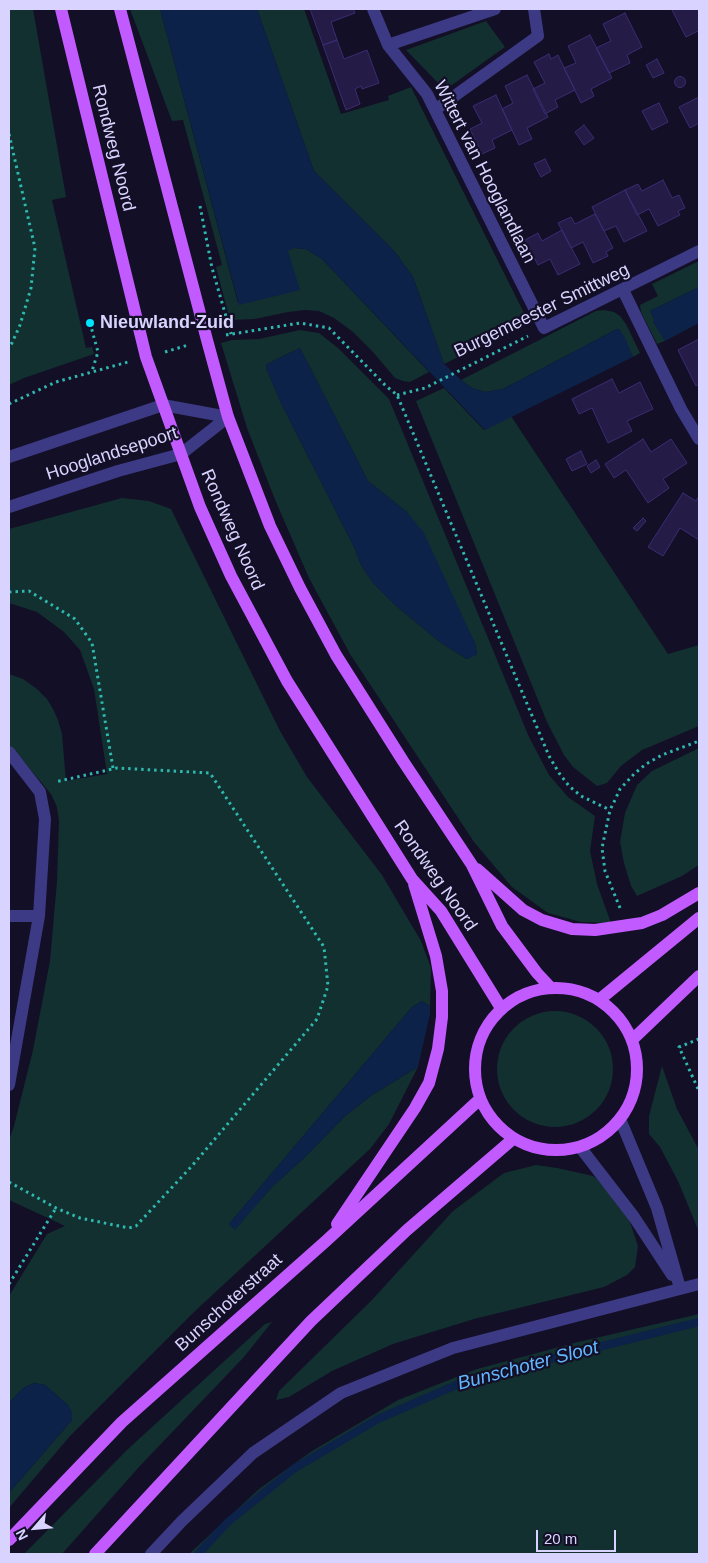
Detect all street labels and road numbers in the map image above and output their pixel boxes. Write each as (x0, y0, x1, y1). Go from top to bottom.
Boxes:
street label: Wittert van Hooglandlaan (428, 77, 540, 267)
street label: Rondweg Noord (87, 82, 139, 214)
street label: Burgemeester Smittweg (451, 259, 633, 363)
street label: Hooglandsepoort (43, 423, 181, 485)
street label: Rondweg Noord (196, 466, 268, 594)
street label: Rondweg Noord (389, 817, 481, 935)
street label: Bunschoterstraat (171, 1249, 287, 1357)

